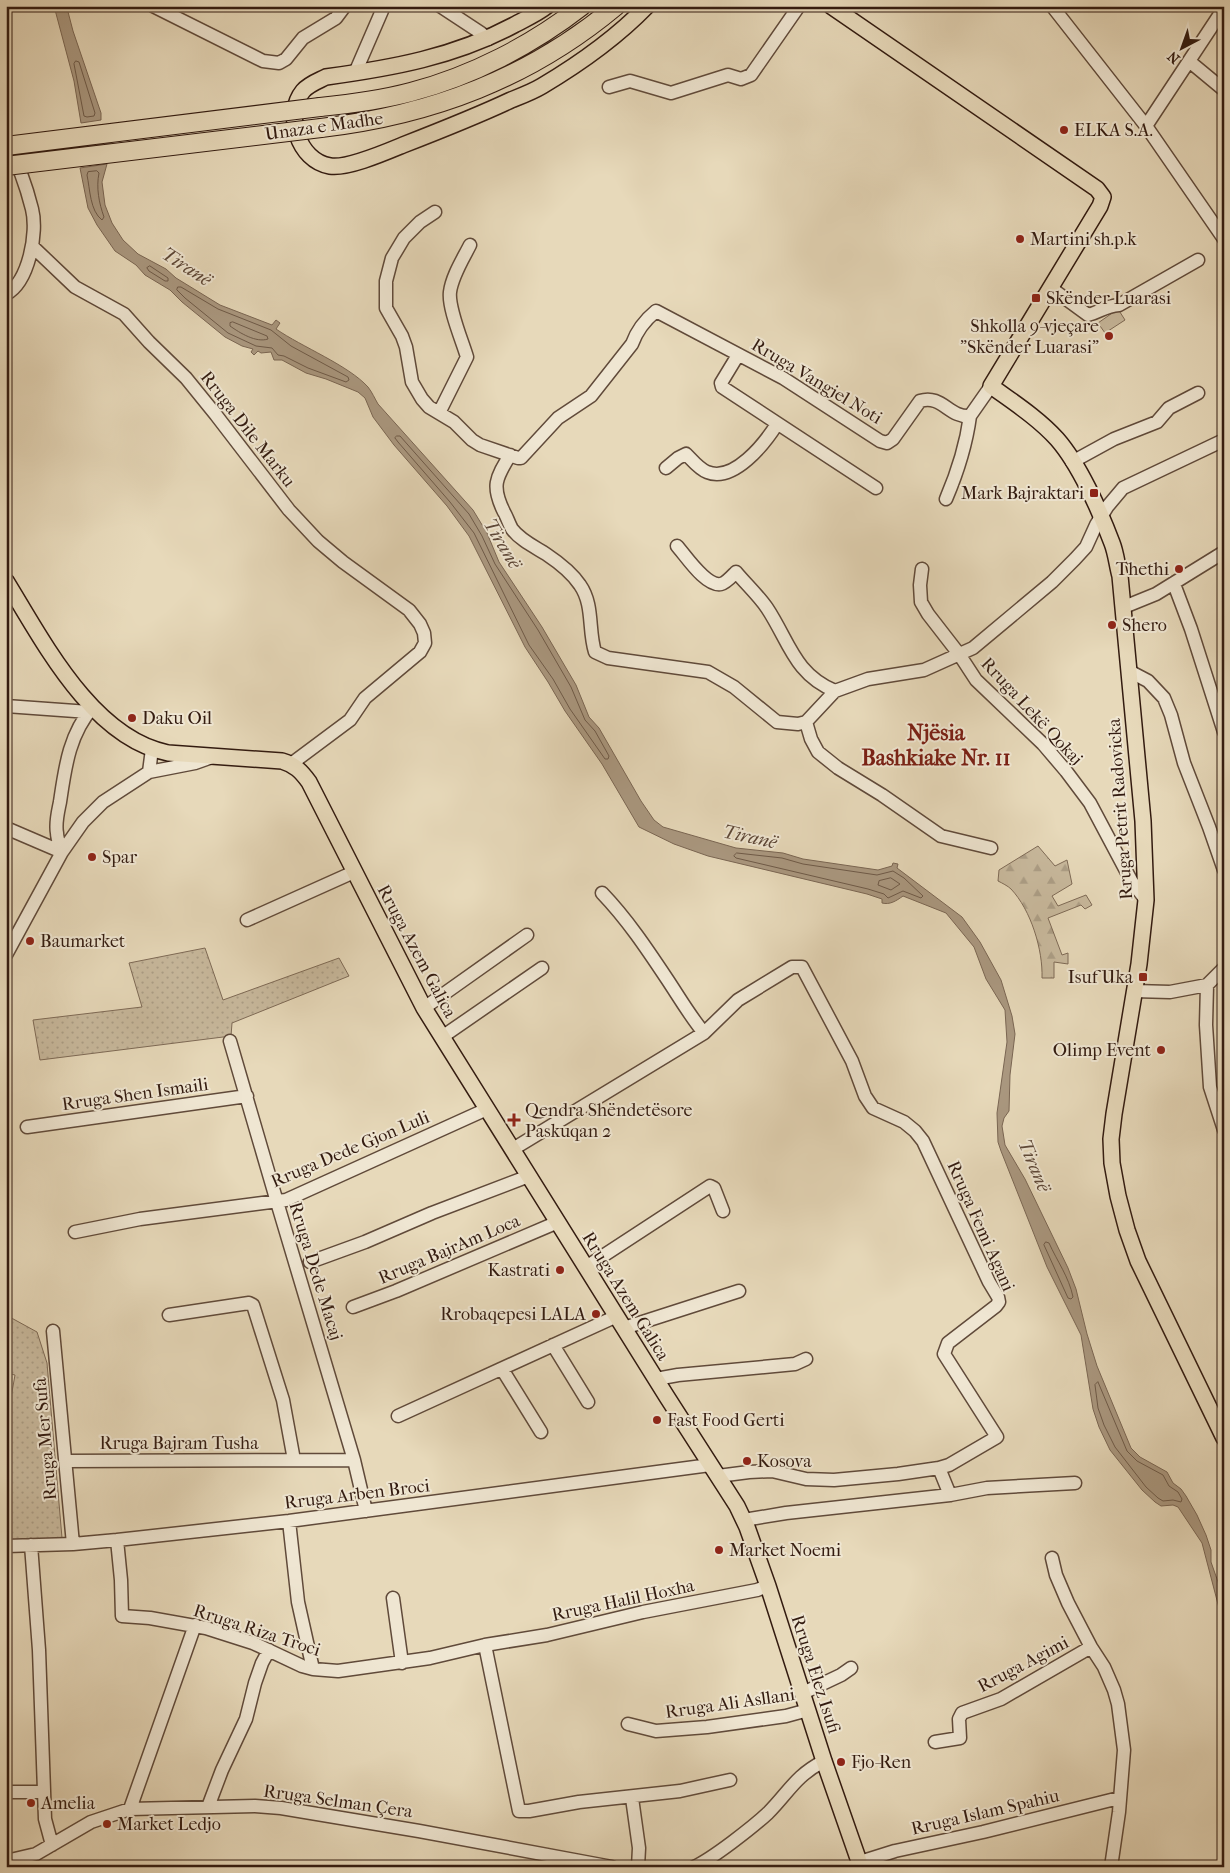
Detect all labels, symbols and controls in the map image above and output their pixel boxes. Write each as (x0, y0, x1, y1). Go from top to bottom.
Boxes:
north arrow (1158, 22, 1208, 72)
text: N (1164, 47, 1183, 67)
street label: Unaza e Madhe (264, 108, 385, 145)
place label: ELKA S.A. (1074, 120, 1153, 141)
marker: ELKA S.A. (1058, 124, 1070, 136)
place label: Martini sh.p.k (1030, 229, 1137, 250)
marker: Martini sh.p.k (1014, 233, 1026, 245)
water label: Tiranë (158, 243, 217, 292)
place label: Skënder Luarasi (1046, 288, 1172, 309)
marker: Skënder Luarasi (1030, 292, 1042, 304)
place label: Shkolla 9-vjeçare "Skënder Luarasi" (960, 316, 1099, 358)
marker: Shkolla 9-vjeçare "Skënder Luarasi" (1103, 330, 1115, 342)
street label: Rruga Vangjel Noti (748, 334, 886, 429)
street label: Rruga Dile Marku (196, 367, 299, 491)
place label: Mark Bajraktari (961, 483, 1085, 504)
marker: Mark Bajraktari (1088, 487, 1100, 499)
water label: Tiranë (479, 514, 527, 575)
place label: Thethi (1116, 559, 1170, 580)
marker: Thethi (1173, 563, 1185, 575)
place label: Shero (1122, 615, 1167, 636)
marker: Shero (1106, 619, 1118, 631)
street label: Rruga Lekë Qokaj (976, 653, 1087, 769)
place label: Daku Oil (142, 708, 212, 729)
marker: Daku Oil (126, 712, 138, 724)
street label: Rruga Petrit Radovicka (1104, 717, 1137, 900)
district label: Njësia Bashkiake Nr. 11 (861, 720, 1011, 771)
water label: Tiranë (721, 821, 781, 854)
place label: Spar (102, 847, 137, 868)
marker: Spar (86, 851, 98, 863)
street label: Rruga Azem Galica (373, 881, 461, 1022)
place label: Baumarket (40, 931, 126, 952)
marker: Baumarket (24, 935, 36, 947)
place label: Isuf Uka (1068, 967, 1134, 988)
marker: Isuf Uka (1137, 971, 1149, 983)
place label: Olimp Event (1053, 1040, 1152, 1061)
marker: Olimp Event (1155, 1044, 1167, 1056)
street label: Rruga Shen Ismaili (60, 1074, 210, 1115)
place label: Qendra Shëndetësore Paskuqan 2 (525, 1100, 693, 1142)
street label: Rruga Dede Gjon Luli (268, 1106, 433, 1192)
marker: Qendra Shëndetësore Paskuqan 2 (507, 1113, 521, 1127)
water label: Tiranë (1013, 1136, 1056, 1197)
street label: Rruga Femi Agani (942, 1158, 1019, 1295)
street label: Rruga Dede Macaj (284, 1199, 347, 1343)
street label: Rruga BajrAm Loca (375, 1210, 524, 1289)
street label: Rruga Azem Galica (578, 1228, 674, 1365)
place label: Kastrati (488, 1260, 551, 1281)
marker: Kastrati (554, 1264, 566, 1276)
place label: Rrobaqepesi LALA (440, 1304, 586, 1325)
marker: Rrobaqepesi LALA (590, 1308, 602, 1320)
street label: Rruga Mer Sufa (30, 1376, 61, 1501)
place label: Fast Food Gerti (667, 1410, 785, 1431)
marker: Fast Food Gerti (651, 1414, 663, 1426)
street label: Rruga Bajram Tusha (99, 1433, 259, 1454)
place label: Kosova (757, 1451, 812, 1472)
marker: Kosova (741, 1455, 753, 1467)
street label: Rruga Arben Broci (283, 1475, 432, 1514)
place label: Market Noemi (729, 1540, 842, 1561)
marker: Market Noemi (713, 1544, 725, 1556)
street label: Rruga Halil Hoxha (550, 1575, 697, 1626)
street label: Rruga Riza Troci (191, 1600, 324, 1661)
street label: Rruga Elez Isufi (787, 1612, 845, 1736)
street label: Rruga Agimi (974, 1631, 1073, 1697)
street label: Rruga Ali Asllani (664, 1684, 797, 1723)
place label: Fjo-Ren (851, 1752, 912, 1773)
marker: Fjo-Ren (835, 1756, 847, 1768)
street label: Rruga Selman Çera (262, 1781, 415, 1823)
street label: Rruga Islam Spahiu (909, 1785, 1061, 1840)
place label: Amelia (40, 1793, 96, 1814)
marker: Amelia (25, 1797, 37, 1809)
place label: Market Ledjo (117, 1814, 221, 1835)
marker: Market Ledjo (101, 1818, 113, 1830)

